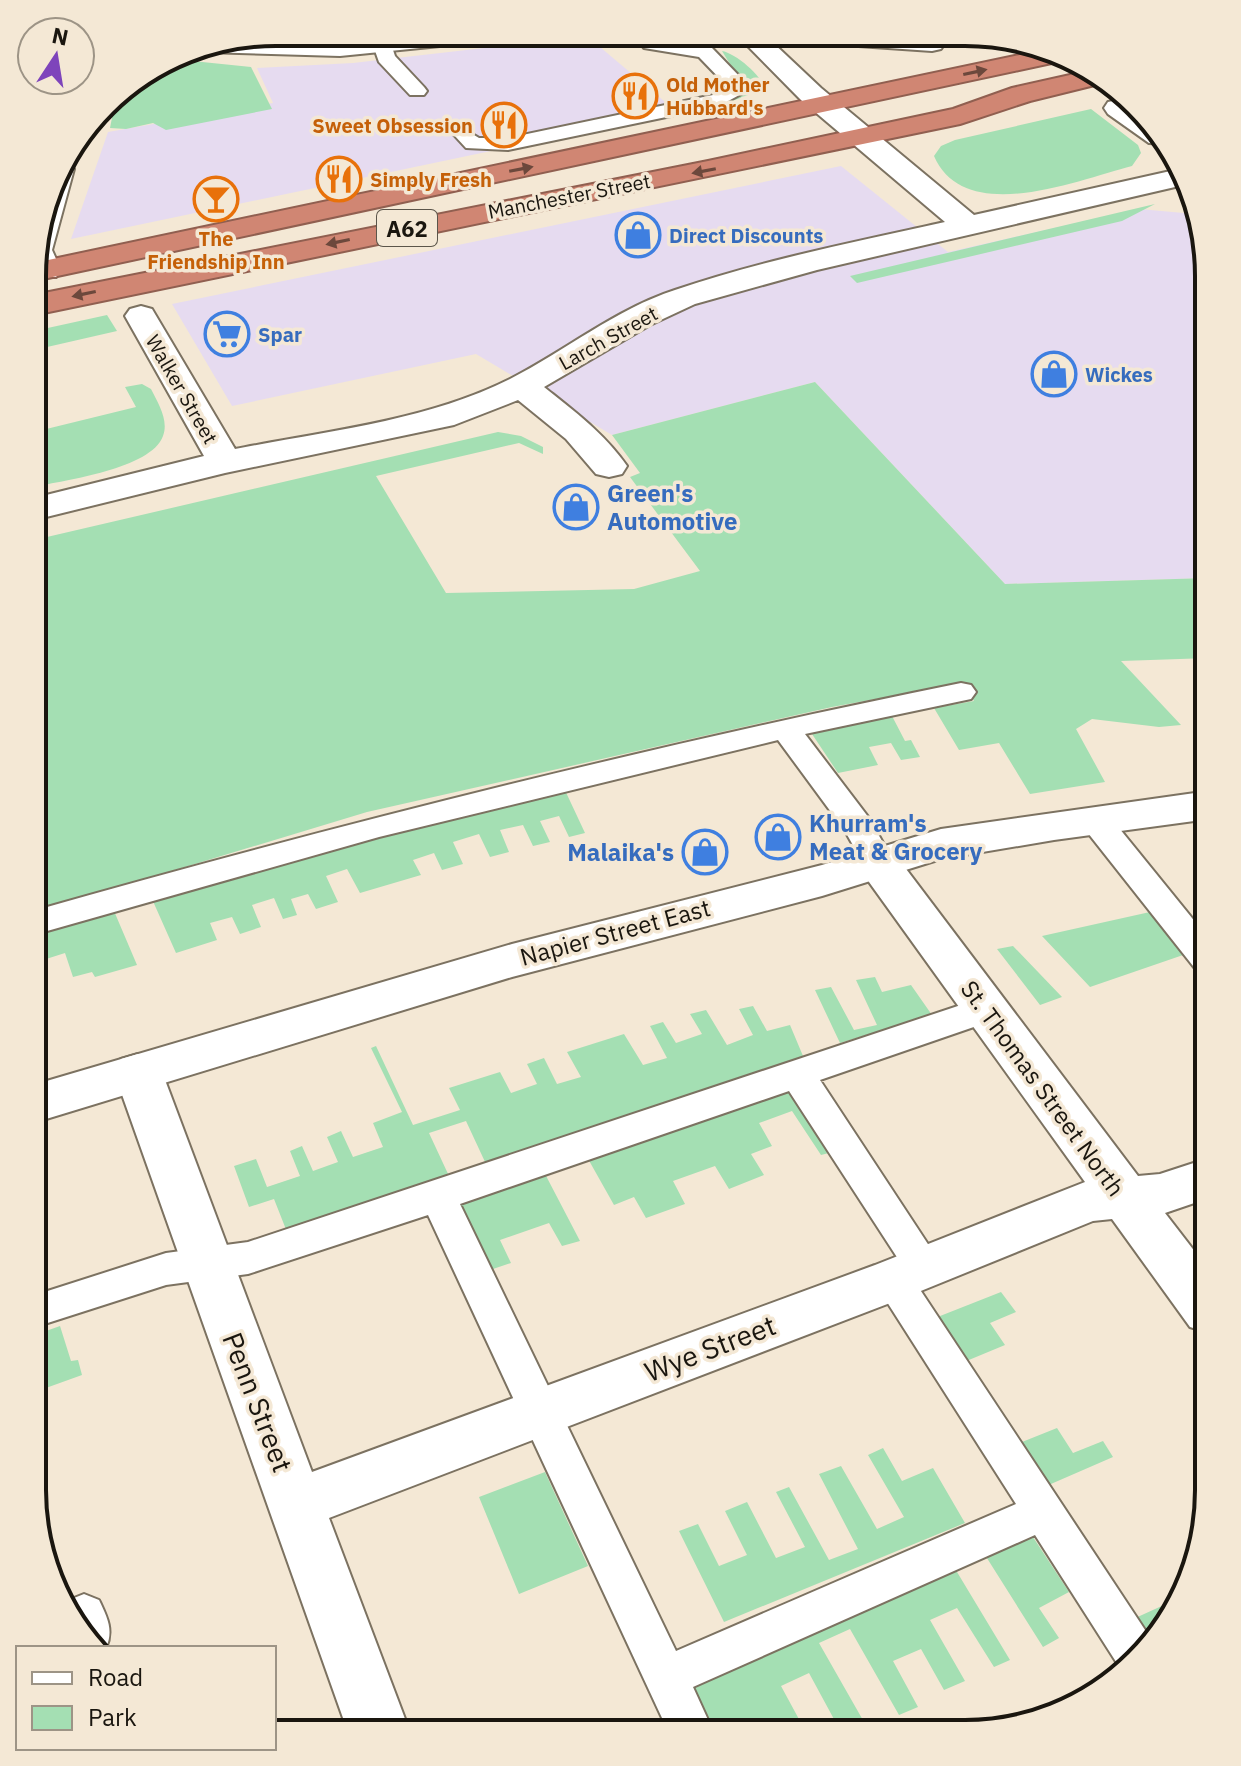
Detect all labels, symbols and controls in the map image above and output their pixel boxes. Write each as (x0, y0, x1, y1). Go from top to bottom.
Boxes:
north arrow (16, 16, 96, 96)
text: N (49, 20, 71, 52)
one-way arrow (963, 65, 988, 78)
place label: Old Mother Hubbard's (666, 71, 770, 121)
restaurant icon: Old Mother Hubbard's (611, 72, 659, 120)
restaurant icon: Sweet Obsession (480, 101, 528, 149)
place label: Sweet Obsession (312, 112, 473, 139)
restaurant icon: Simply Fresh (315, 155, 363, 203)
one-way arrow (509, 162, 534, 174)
one-way arrow (691, 165, 716, 178)
place label: Simply Fresh (370, 166, 492, 193)
street label: Manchester Street (485, 167, 653, 225)
bar icon: The Friendship Inn (192, 175, 240, 223)
road number: A62 (377, 210, 437, 246)
shop icon: Direct Discounts (614, 211, 662, 259)
place label: Direct Discounts (669, 222, 823, 249)
place label: The Friendship Inn (147, 225, 285, 275)
one-way arrow (326, 236, 351, 248)
one-way arrow (71, 288, 96, 301)
street label: Larch Street (554, 300, 662, 376)
supermarket icon: Spar (203, 310, 251, 358)
place label: Spar (258, 321, 302, 348)
street label: Walker Street (140, 329, 224, 449)
shop icon: Wickes (1030, 350, 1078, 398)
place label: Wickes (1085, 361, 1153, 388)
place label: Green's Automotive (607, 477, 738, 537)
shop icon: Green's Automotive (552, 483, 600, 531)
place label: Khurram's Meat & Grocery (809, 807, 982, 867)
shop icon: Khurram's Meat & Grocery (754, 813, 802, 861)
shop icon: Malaika's (681, 828, 729, 876)
place label: Malaika's (567, 836, 674, 868)
street label: Napier Street East (516, 891, 714, 973)
street label: St. Thomas Street North (954, 974, 1132, 1202)
street label: Wye Street (639, 1306, 781, 1390)
street label: Penn Street (214, 1327, 302, 1477)
legend (16, 1646, 276, 1750)
text: Road (88, 1661, 143, 1693)
text: Park (88, 1701, 137, 1733)

